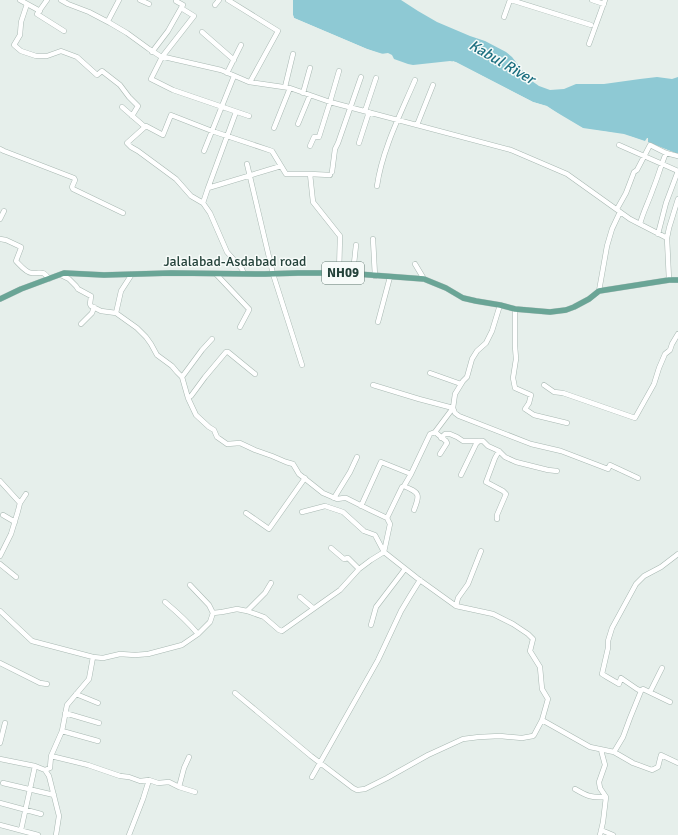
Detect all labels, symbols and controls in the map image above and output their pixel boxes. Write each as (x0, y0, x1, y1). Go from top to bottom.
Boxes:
water label: Kabul River (466, 36, 540, 89)
street label: Jalalabad-Asdabad road (164, 253, 306, 270)
road number: NH09 (322, 262, 364, 284)

